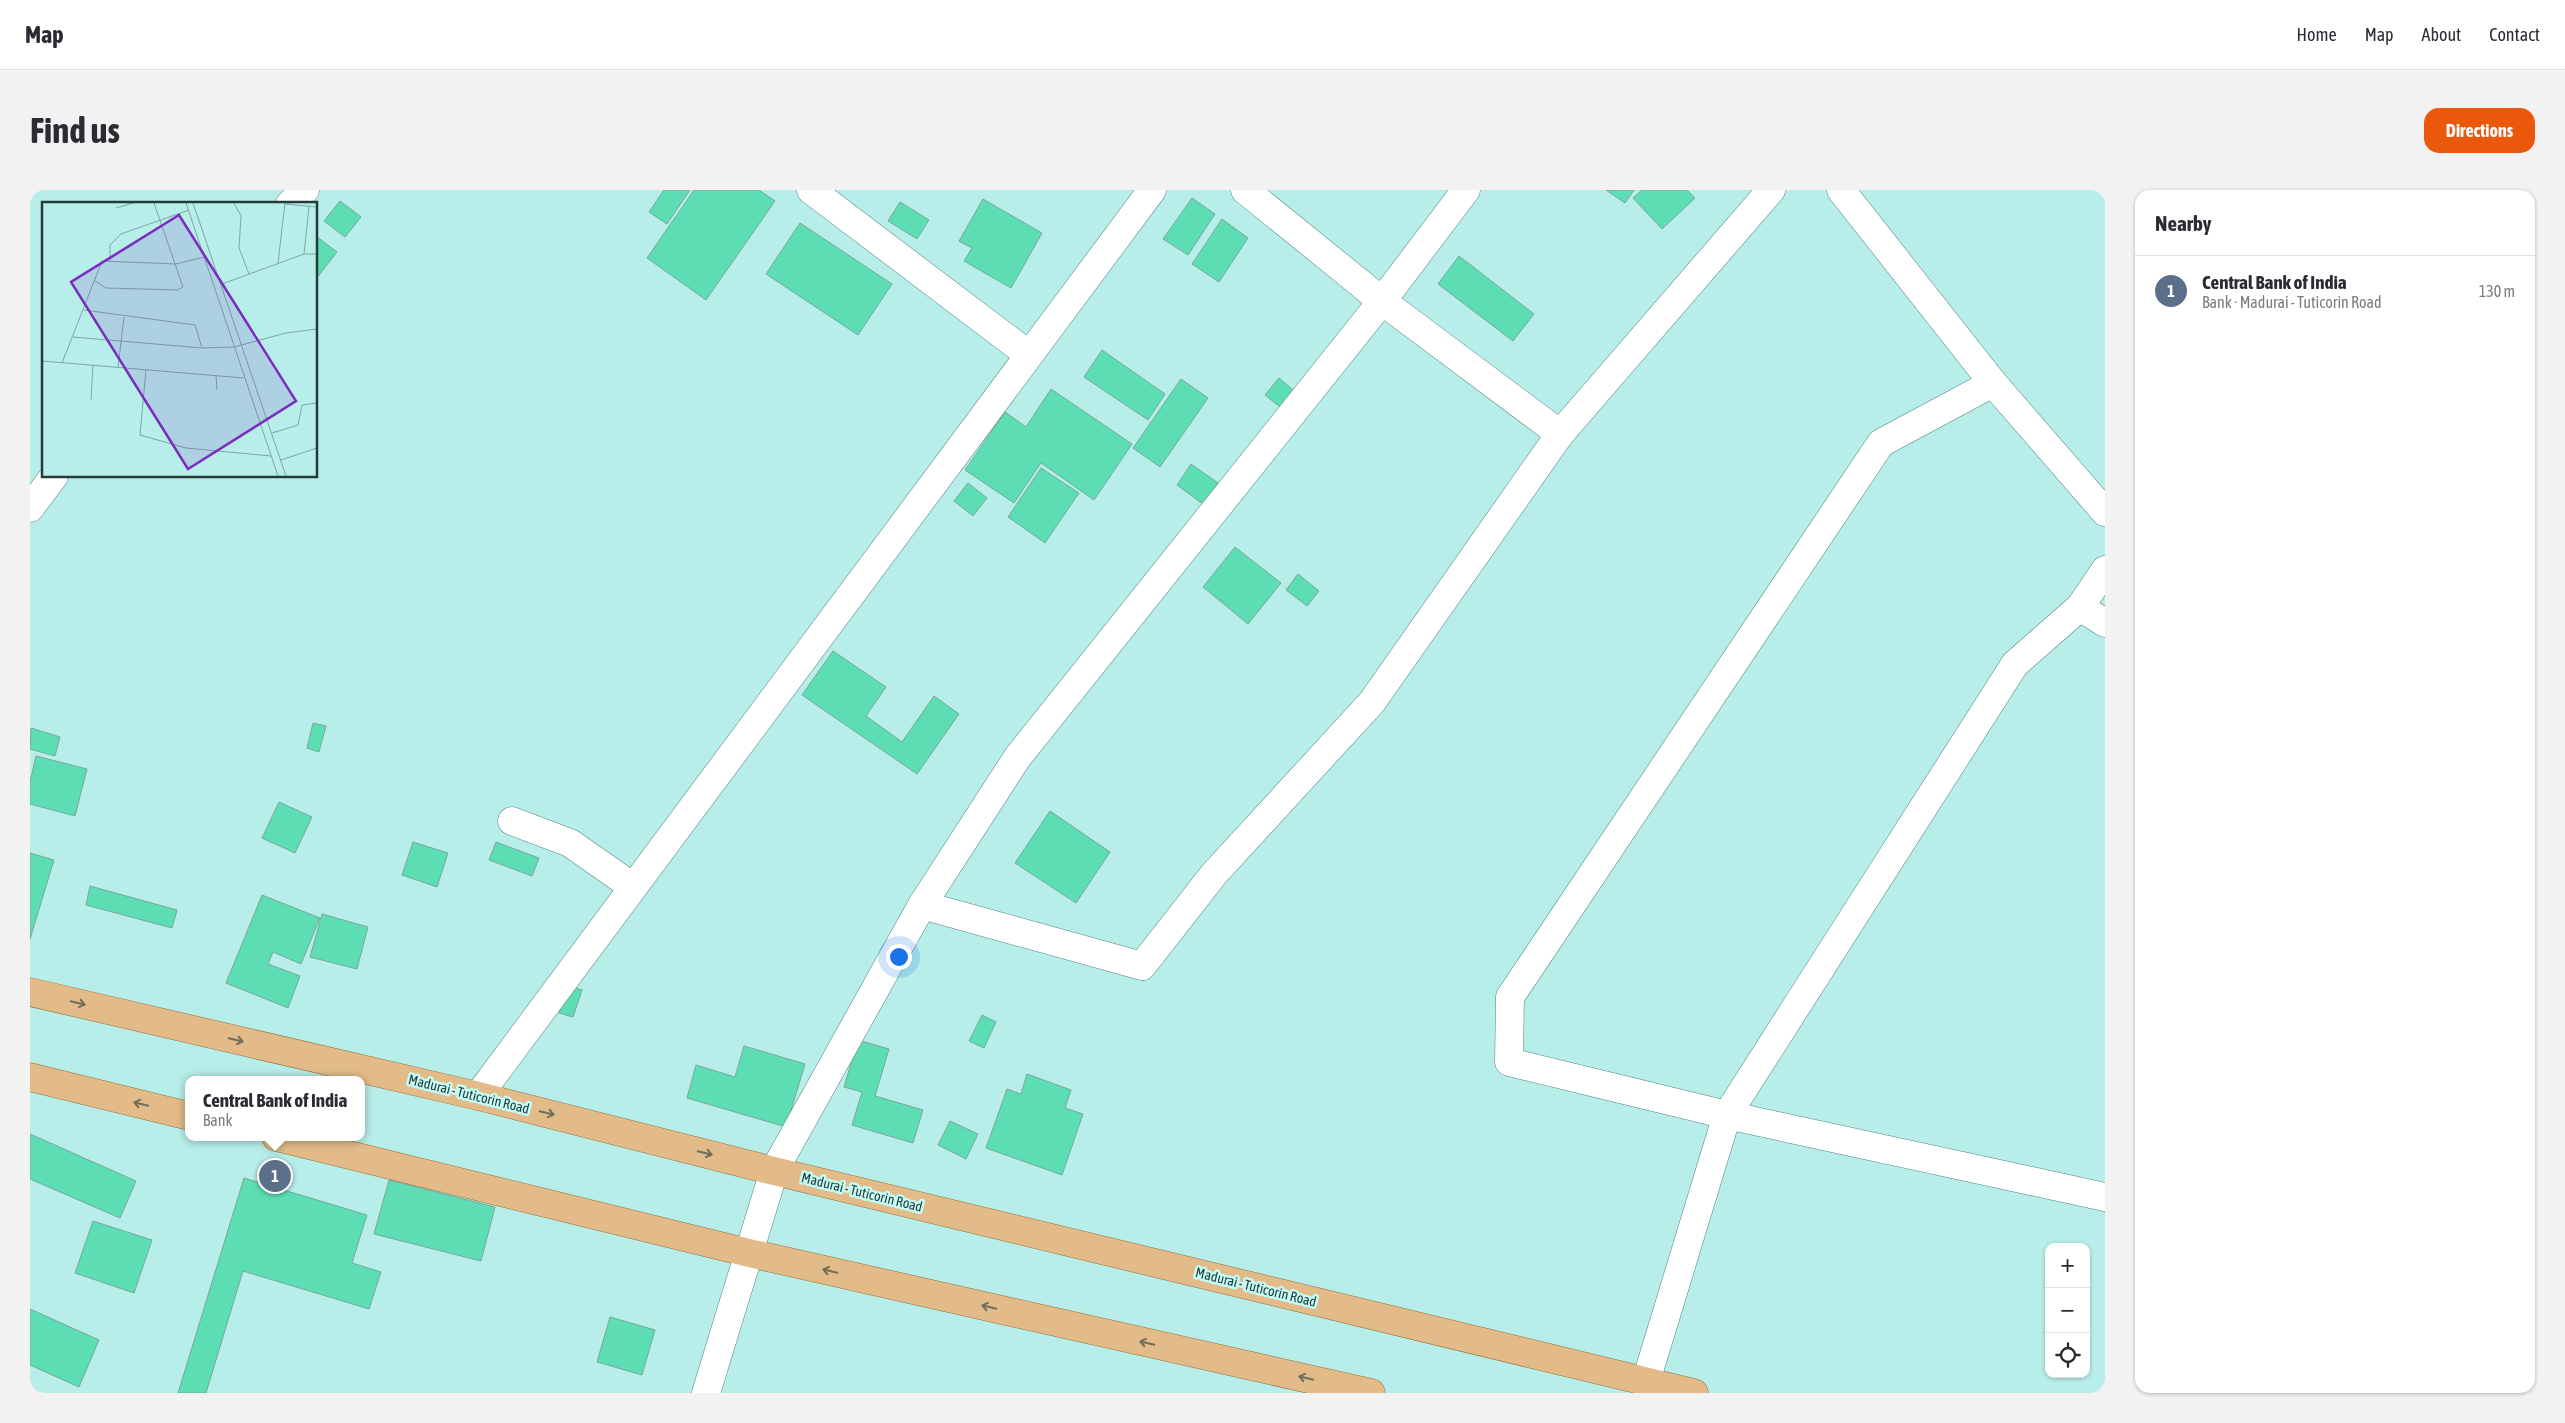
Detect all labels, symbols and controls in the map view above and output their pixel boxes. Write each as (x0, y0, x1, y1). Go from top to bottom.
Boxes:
text: Map (25, 21, 64, 48)
text: Home (2297, 24, 2337, 45)
text: Map (2365, 24, 2394, 45)
text: About (2422, 24, 2461, 45)
text: Contact (2489, 24, 2540, 45)
button: Directions (2424, 108, 2535, 153)
text: Find us (30, 110, 120, 150)
inset map (42, 202, 318, 478)
text: Nearby (2155, 211, 2211, 235)
text: Central Bank of India (2202, 271, 2347, 293)
text: 1 (2167, 282, 2175, 300)
text: 130 m (2479, 282, 2515, 300)
text: Bank · Madurai - Tuticorin Road (2202, 293, 2382, 311)
your location (886, 944, 912, 970)
one-way arrow (69, 999, 85, 1008)
one-way arrow (227, 1036, 243, 1045)
street label: Madurai - Tuticorin Road (407, 1071, 531, 1117)
popup (185, 1076, 365, 1141)
text: Central Bank of India (203, 1089, 347, 1111)
one-way arrow (134, 1099, 150, 1108)
one-way arrow (539, 1109, 555, 1118)
text: Bank (203, 1111, 233, 1129)
one-way arrow (696, 1149, 712, 1158)
pin: 1 (259, 1157, 291, 1195)
street label: Madurai - Tuticorin Road (800, 1169, 924, 1215)
map controls (2045, 1243, 2090, 1378)
button: + (2045, 1243, 2090, 1288)
street label: Madurai - Tuticorin Road (1194, 1264, 1318, 1310)
one-way arrow (823, 1266, 839, 1275)
button: − (2045, 1288, 2090, 1333)
one-way arrow (981, 1302, 997, 1311)
button: locate (2045, 1333, 2090, 1378)
one-way arrow (1140, 1338, 1156, 1347)
one-way arrow (1298, 1373, 1314, 1382)

